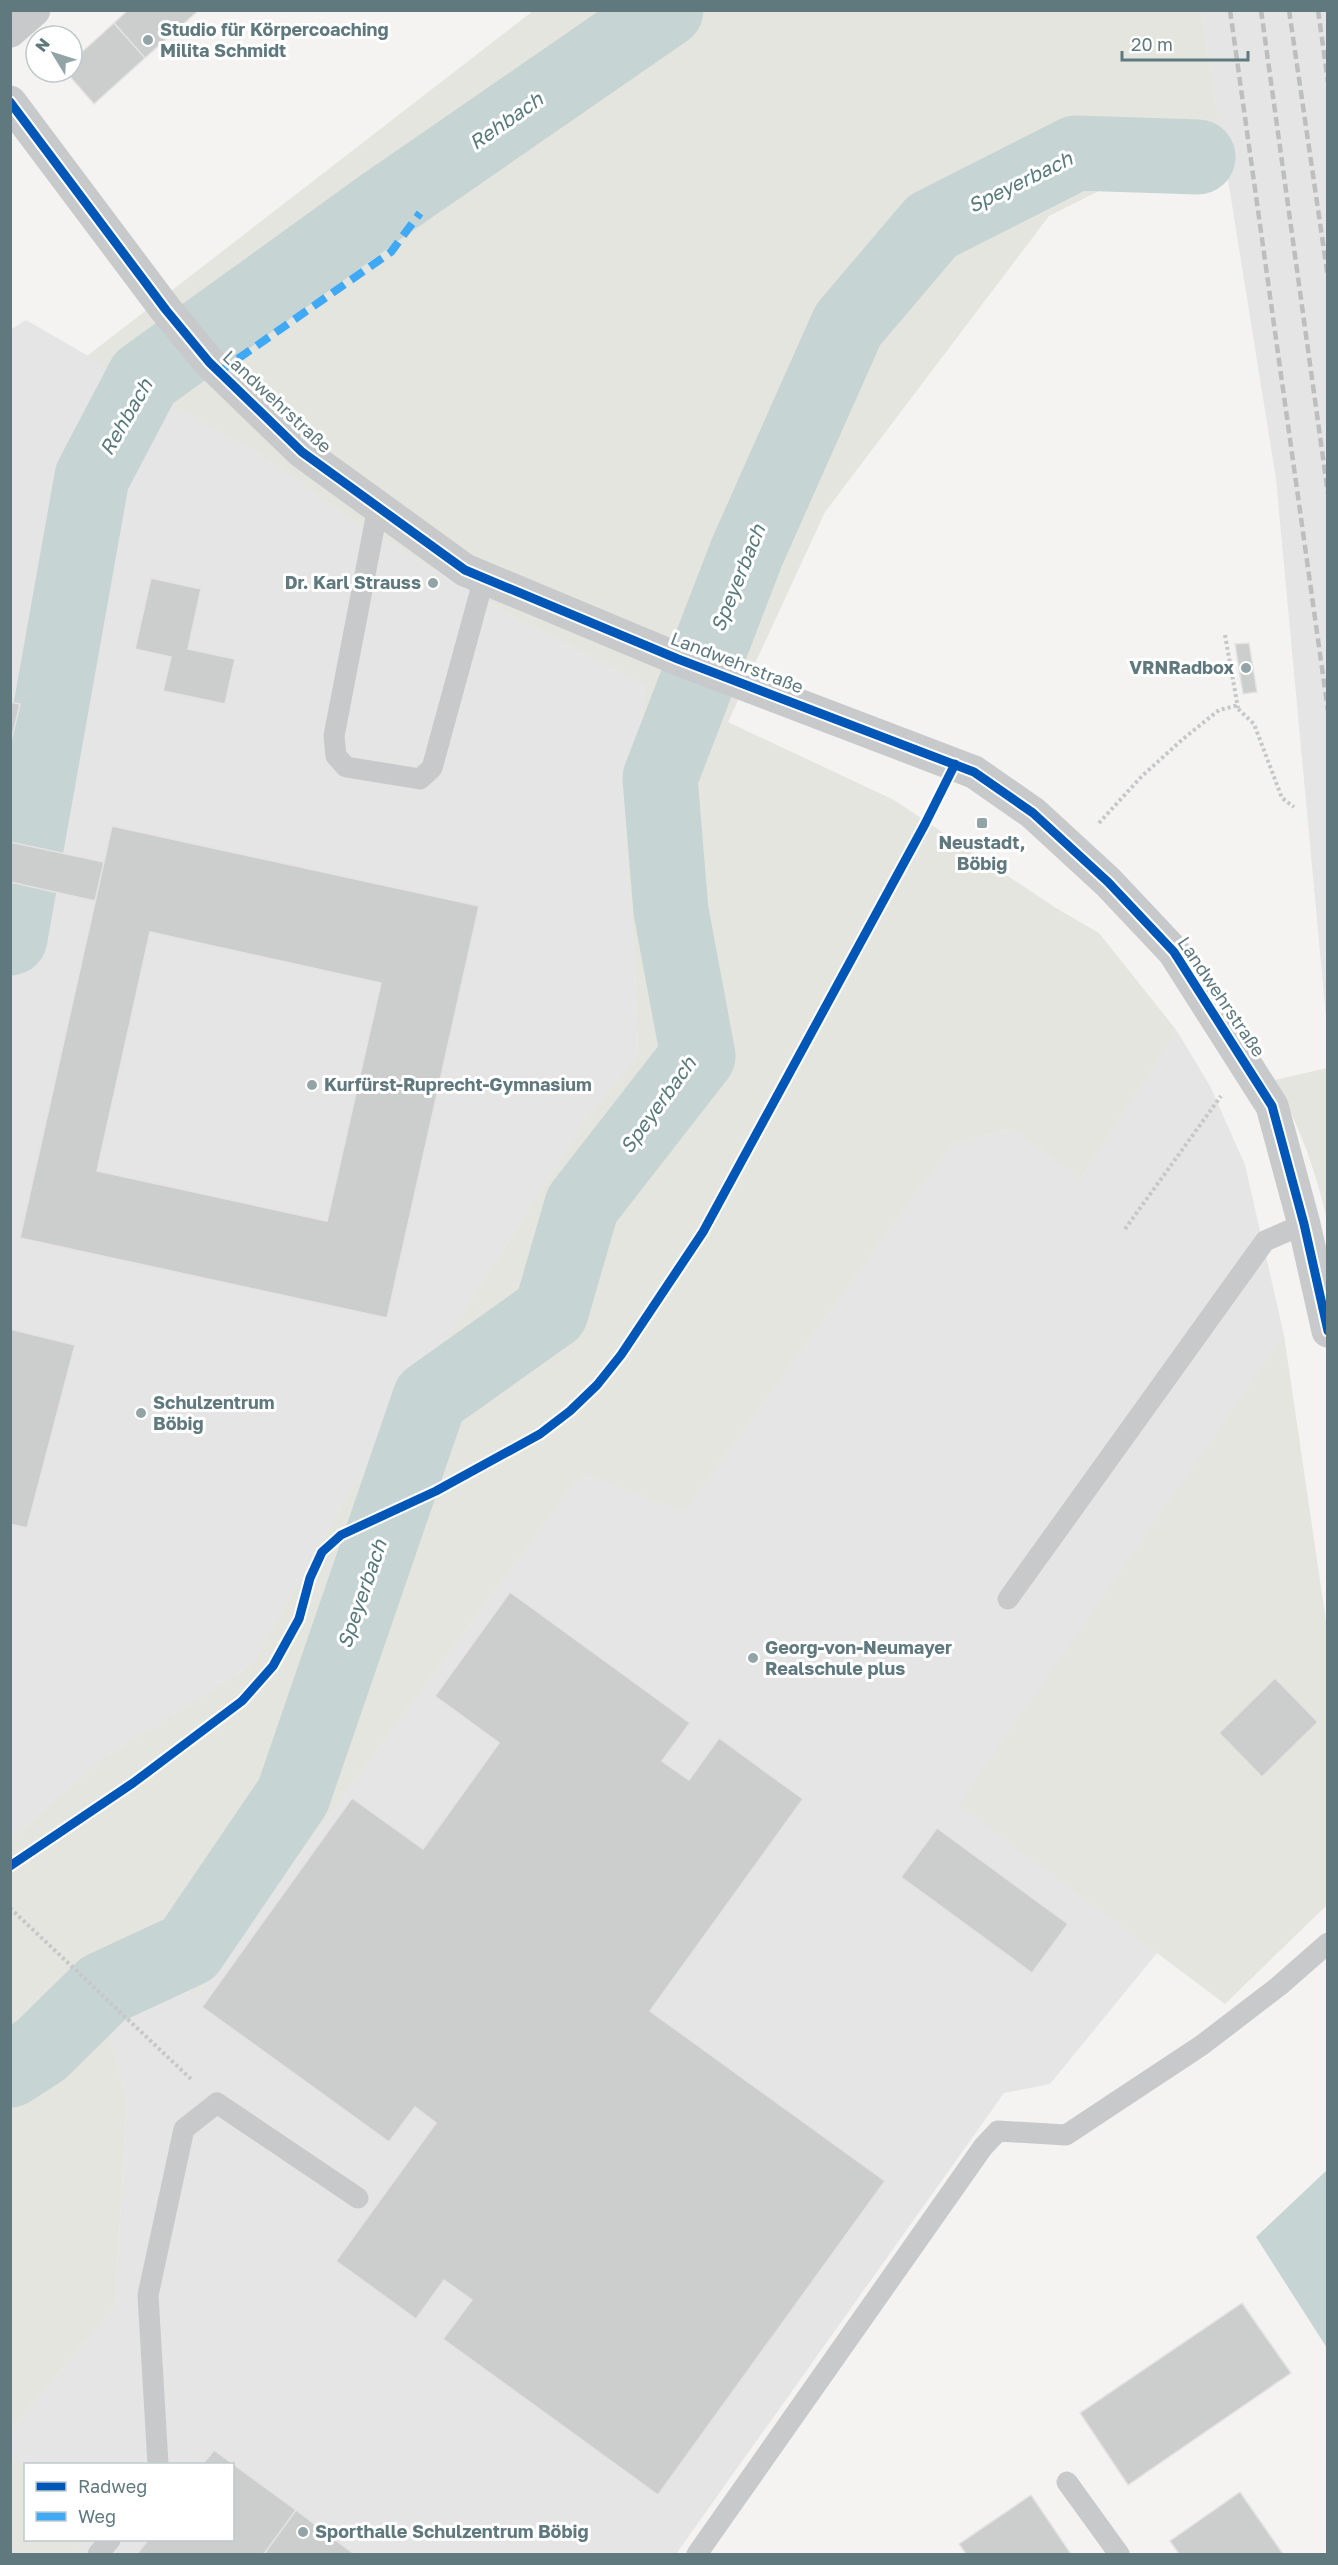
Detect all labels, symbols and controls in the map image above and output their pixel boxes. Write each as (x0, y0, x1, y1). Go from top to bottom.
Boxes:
place label: Studio für Körpercoaching Milita Schmidt (160, 18, 389, 61)
north arrow (24, 24, 84, 84)
scale bar (1122, 24, 1248, 62)
marker: Studio für Körpercoaching Milita Schmidt (141, 33, 155, 47)
text: 20 m (1131, 33, 1173, 55)
text: N (31, 34, 54, 56)
water label: Rehbach (464, 86, 547, 154)
water label: Speyerbach (963, 145, 1077, 218)
street label: Landwehrstraße (219, 345, 336, 457)
water label: Rehbach (94, 373, 157, 459)
water label: Speyerbach (705, 520, 771, 635)
place label: Dr. Karl Strauss (285, 571, 421, 593)
marker: Dr. Karl Strauss (426, 576, 440, 590)
street label: Landwehrstraße (668, 627, 807, 697)
place label: VRNRadbox (1129, 656, 1235, 678)
marker: VRNRadbox (1239, 661, 1253, 675)
marker: Neustadt, Böbig (975, 816, 989, 830)
place label: Neustadt, Böbig (938, 831, 1026, 874)
street label: Landwehrstraße (1173, 932, 1270, 1061)
water label: Speyerbach (614, 1051, 701, 1158)
place label: Kurfürst-Ruprecht-Gymnasium (324, 1073, 592, 1095)
marker: Kurfürst-Ruprecht-Gymnasium (305, 1078, 319, 1092)
place label: Schulzentrum Böbig (153, 1391, 275, 1434)
marker: Schulzentrum Böbig (134, 1406, 148, 1420)
water label: Speyerbach (331, 1536, 392, 1651)
place label: Georg-von-Neumayer Realschule plus (765, 1636, 952, 1679)
marker: Georg-von-Neumayer Realschule plus (746, 1651, 760, 1665)
legend (24, 2463, 234, 2541)
text: Radweg (78, 2475, 147, 2497)
text: Weg (78, 2505, 116, 2527)
place label: Sporthalle Schulzentrum Böbig (315, 2520, 589, 2542)
marker: Sporthalle Schulzentrum Böbig (296, 2525, 310, 2539)

